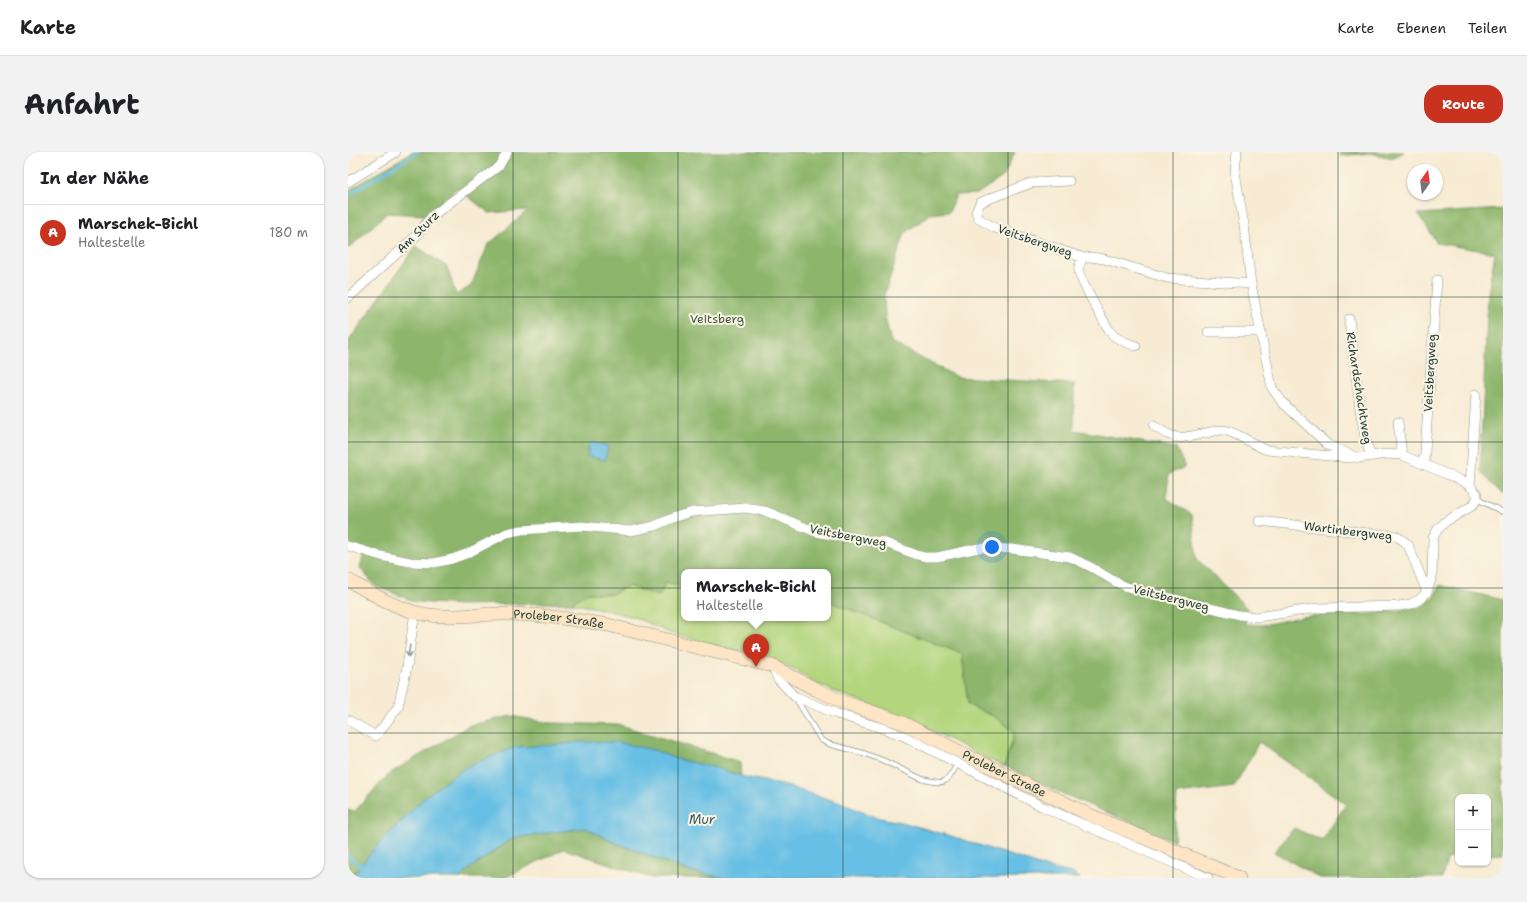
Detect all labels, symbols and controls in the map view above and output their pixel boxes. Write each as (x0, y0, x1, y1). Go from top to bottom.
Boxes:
text: Karte (20, 15, 76, 40)
text: Karte (1338, 19, 1375, 37)
text: Ebenen (1397, 19, 1446, 37)
text: Teilen (1468, 19, 1507, 37)
text: Anfahrt (24, 85, 140, 123)
button: Route (1424, 85, 1503, 123)
north arrow (1407, 164, 1443, 200)
text: In der Nähe (40, 167, 149, 189)
street label: Am Sturz (393, 207, 443, 257)
text: Marschek-Bichl (78, 214, 198, 234)
street label: Veitsbergweg (995, 221, 1075, 261)
text: A (48, 224, 58, 241)
text: 180 m (269, 224, 308, 241)
text: Haltestelle (78, 234, 145, 251)
park label: Veitsberg (690, 311, 744, 327)
street label: Richardschachtweg (1342, 331, 1376, 445)
street label: Veitsbergweg (1420, 334, 1440, 412)
street label: Wartinbergweg (1303, 518, 1393, 544)
street label: Veitsbergweg (808, 521, 888, 551)
your location (982, 537, 1002, 557)
popup (681, 569, 831, 621)
text: Marschek-Bichl (696, 577, 816, 597)
street label: Veitsbergweg (1131, 581, 1211, 615)
text: Haltestelle (696, 597, 763, 614)
street label: Proleber Straße (513, 606, 606, 632)
pin: A (743, 634, 769, 667)
one-way arrow (406, 644, 413, 657)
street label: Proleber Straße (960, 746, 1049, 801)
map controls (1455, 794, 1491, 866)
button: + (1455, 794, 1491, 830)
water label: Mur (689, 811, 716, 828)
button: − (1455, 830, 1491, 866)

